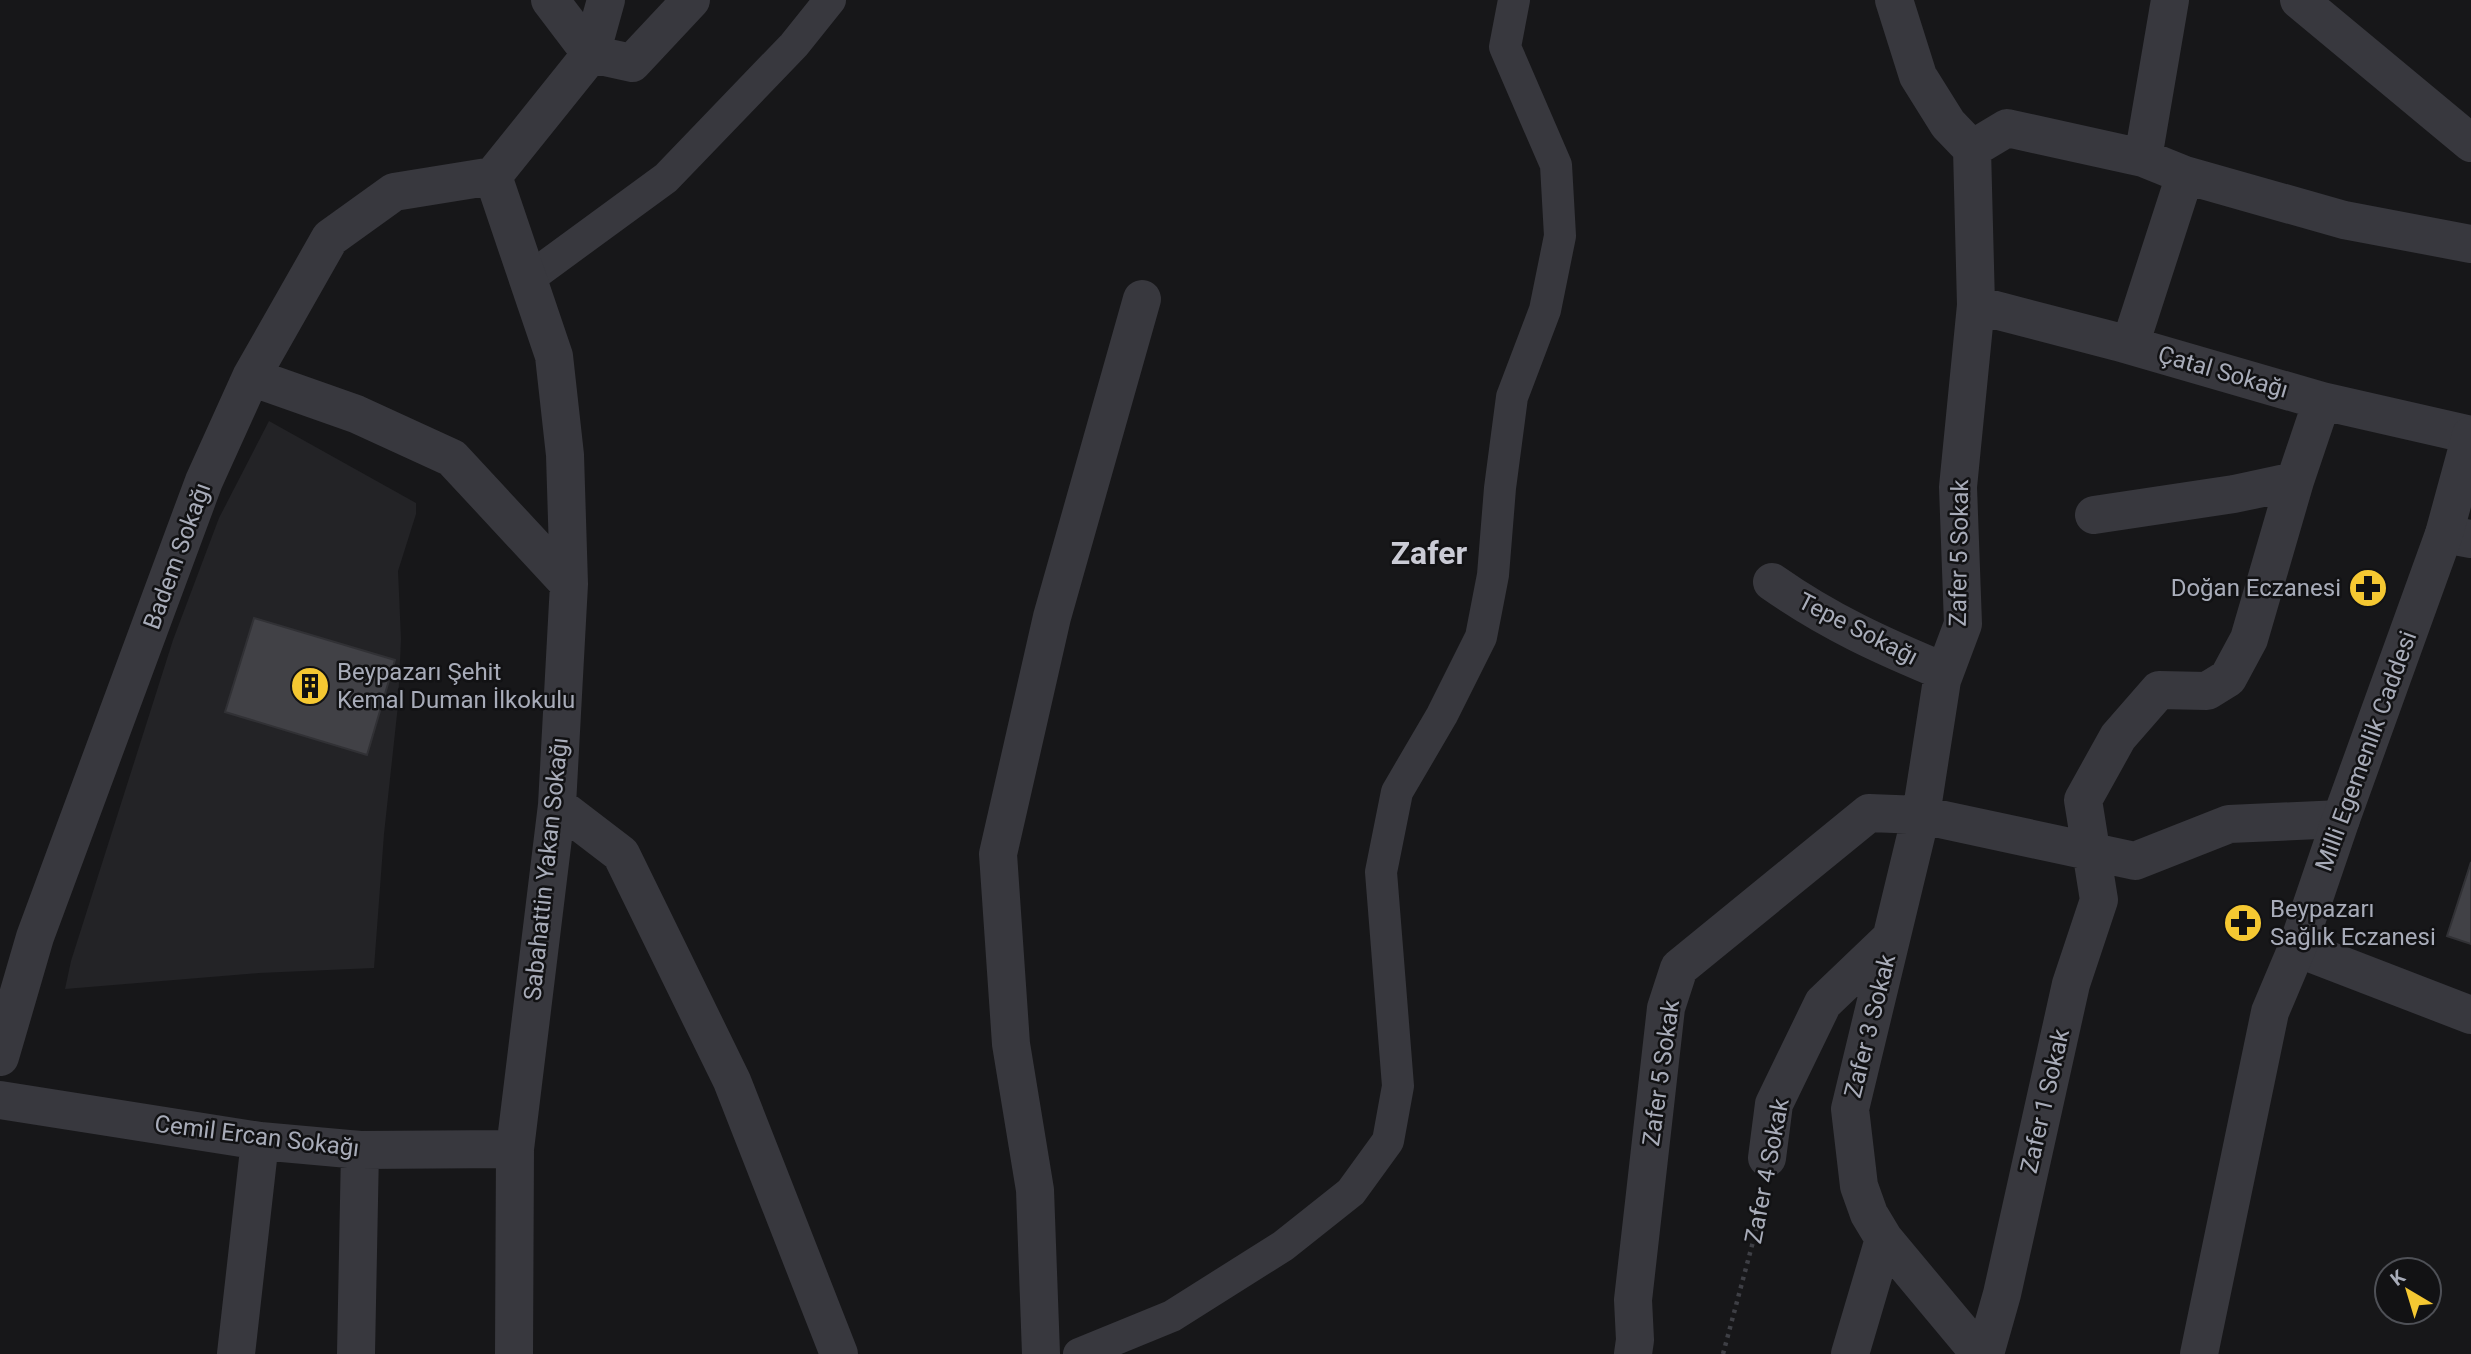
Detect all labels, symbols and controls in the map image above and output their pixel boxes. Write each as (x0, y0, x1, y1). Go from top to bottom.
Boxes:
street label: Çatal Sokağı (2155, 340, 2291, 404)
street label: Zafer 5 Sokak (1944, 478, 1974, 627)
street label: Badem Sokağı (138, 479, 216, 633)
district label: Zafer (1391, 534, 1468, 572)
pharmacy icon: Doğan Eczanesi (2347, 567, 2389, 609)
place label: Doğan Eczanesi (2171, 574, 2341, 602)
street label: Tepe Sokağı (1793, 587, 1923, 671)
street label: Milli Egemenlik Caddesi (2310, 627, 2422, 875)
place label: Beypazarı Şehit Kemal Duman İlkokulu (337, 658, 575, 714)
building icon: Beypazarı Şehit Kemal Duman İlkokulu (289, 665, 331, 707)
street label: Sabahattin Yakan Sokağı (518, 736, 574, 1002)
place label: Beypazarı Sağlık Eczanesi (2270, 895, 2436, 951)
pharmacy icon: Beypazarı Sağlık Eczanesi (2222, 902, 2264, 944)
street label: Zafer 3 Sokak (1839, 950, 1902, 1101)
street label: Zafer 5 Sokak (1637, 997, 1685, 1148)
street label: Zafer 1 Sokak (2015, 1025, 2075, 1176)
street label: Zafer 4 Sokak (1739, 1095, 1795, 1246)
street label: Cemil Ercan Sokağı (153, 1110, 361, 1162)
north arrow (2373, 1256, 2443, 1326)
text: K (2386, 1265, 2410, 1291)

